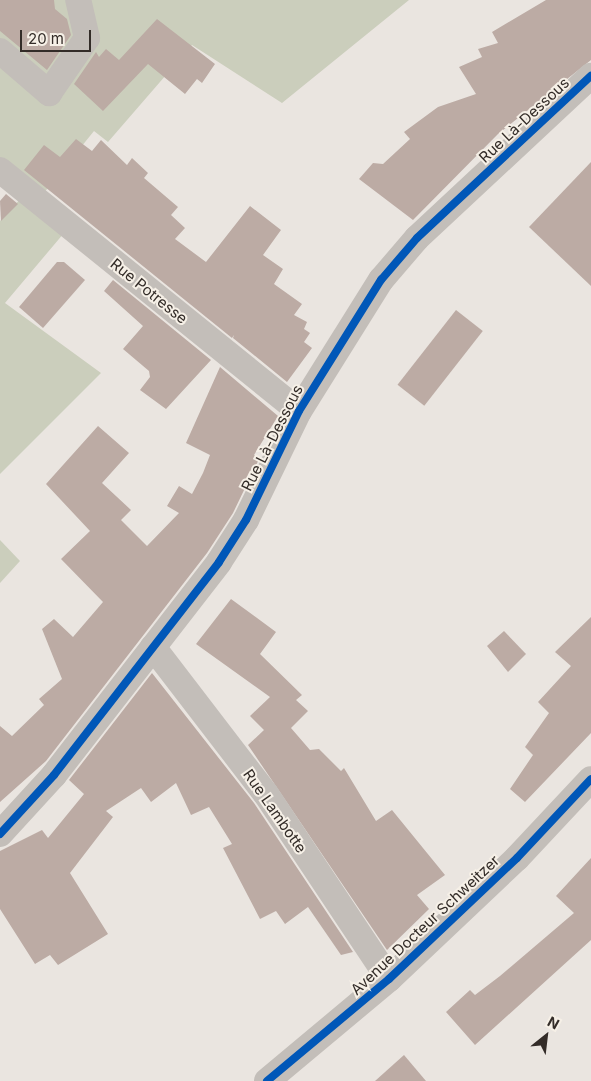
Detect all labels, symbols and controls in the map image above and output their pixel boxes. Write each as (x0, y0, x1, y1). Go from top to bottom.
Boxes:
scale bar (22, 20, 94, 52)
text: 20 m (28, 29, 64, 48)
street label: Rue Là-Dessous (475, 74, 573, 166)
street label: Rue Potresse (107, 255, 191, 327)
street label: Rue Là-Dessous (238, 382, 306, 494)
street label: Rue Lambotte (240, 766, 310, 856)
street label: Avenue Docteur Schweitzer (347, 851, 503, 999)
north arrow (521, 1011, 571, 1061)
text: N (545, 1012, 562, 1032)

